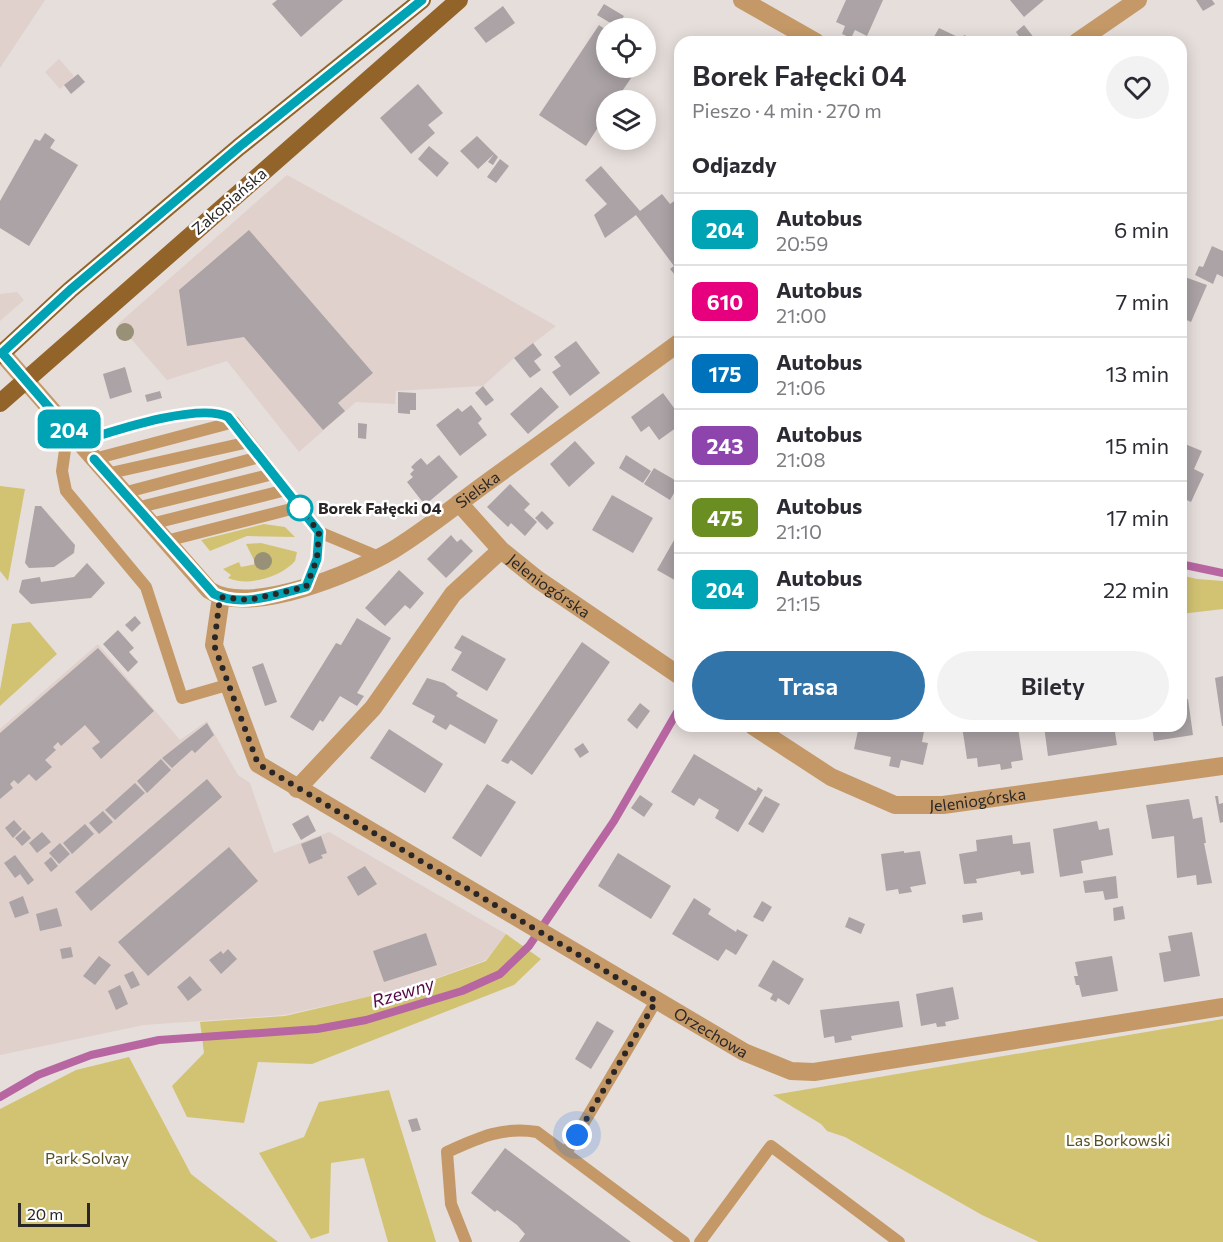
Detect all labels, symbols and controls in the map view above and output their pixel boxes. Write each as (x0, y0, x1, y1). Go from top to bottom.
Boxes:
map controls (596, 18, 656, 150)
button: locate (596, 18, 656, 78)
button: heart (1106, 56, 1169, 119)
text: Borek Fałęcki 04 (692, 58, 906, 92)
button: layers (596, 90, 656, 150)
text: Pieszo · 4 min · 270 m (692, 98, 882, 122)
text: Odjazdy (692, 151, 777, 178)
street label: Zakopiańska (188, 163, 270, 238)
text: Autobus (776, 204, 862, 231)
text: 6 min (1114, 216, 1169, 243)
text: 204 (706, 217, 744, 242)
text: 20:59 (776, 231, 828, 255)
text: Autobus (776, 276, 862, 303)
text: 7 min (1116, 288, 1169, 315)
text: 610 (707, 289, 743, 314)
text: 21:00 (776, 303, 826, 327)
text: Autobus (776, 348, 862, 375)
text: 13 min (1105, 360, 1169, 387)
text: 175 (708, 361, 742, 386)
text: 21:06 (776, 375, 826, 399)
line badge: 204 (34, 410, 104, 448)
text: 204 (50, 417, 88, 442)
text: Autobus (776, 420, 862, 447)
text: 15 min (1105, 432, 1169, 459)
text: 243 (707, 433, 743, 458)
text: 21:08 (776, 447, 826, 471)
street label: Sielska (451, 467, 503, 512)
text: Autobus (776, 492, 862, 519)
marker: Borek Fałęcki 04 (287, 495, 313, 521)
place label: Borek Fałęcki 04 (318, 498, 442, 517)
text: 17 min (1106, 504, 1169, 531)
text: 475 (707, 505, 743, 530)
text: 21:10 (776, 519, 822, 543)
street label: Jeleniogórska (504, 549, 594, 621)
text: Autobus (776, 564, 862, 591)
text: 22 min (1103, 576, 1169, 603)
text: 204 (706, 577, 744, 602)
text: 21:15 (776, 591, 820, 615)
button: Trasa (692, 651, 925, 720)
button: Bilety (937, 651, 1169, 720)
street label: Jeleniogórska (929, 784, 1027, 814)
water label: Rzewny (369, 972, 437, 1012)
street label: Orzechowa (671, 1003, 752, 1061)
your location (562, 1120, 592, 1150)
park label: Las Borkowski (1066, 1130, 1170, 1149)
park label: Park Solvay (45, 1148, 129, 1167)
scale bar (18, 1200, 90, 1228)
text: 20 m (27, 1204, 63, 1223)

